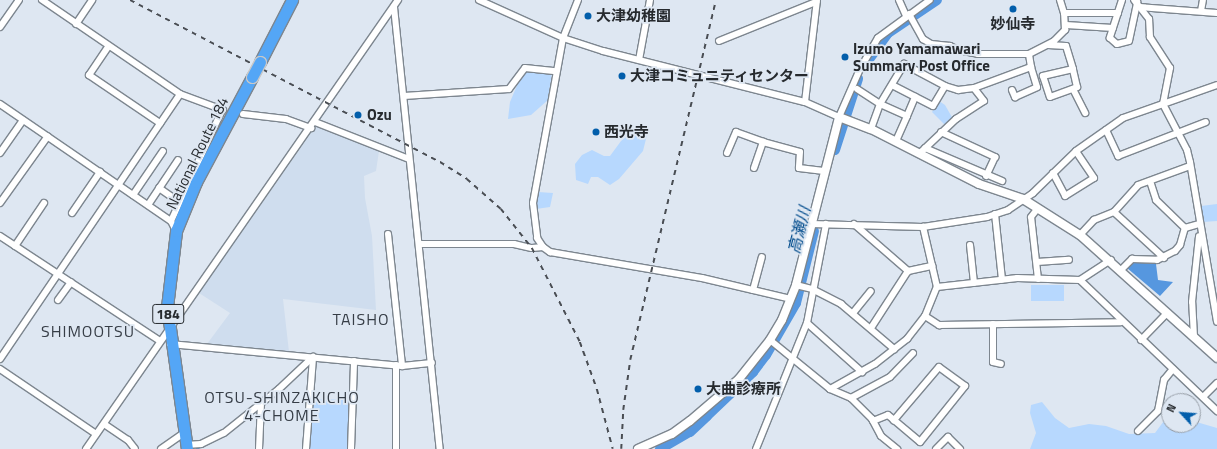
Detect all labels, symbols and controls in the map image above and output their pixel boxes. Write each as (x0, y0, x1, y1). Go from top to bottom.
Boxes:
marker: 妙仙寺 (1008, 4, 1018, 14)
place label: 大津幼稚園 (596, 7, 671, 25)
marker: 大津幼稚園 (583, 11, 593, 21)
place label: 妙仙寺 (991, 15, 1035, 33)
place label: Izumo Yamamawari Summary Post Office (853, 39, 990, 74)
marker: Izumo Yamamawari Summary Post Office (840, 52, 850, 62)
place label: 大津コミュニティセンター (630, 67, 810, 85)
marker: 大津コミュニティセンター (617, 71, 627, 81)
street label: National Route 184 (162, 94, 232, 212)
place label: Ozu (367, 106, 392, 124)
marker: Ozu (352, 109, 364, 121)
place label: 西光寺 (604, 123, 649, 141)
marker: 西光寺 (591, 127, 601, 137)
water label: 高瀬川 (784, 204, 814, 256)
road number: 184 (152, 302, 184, 326)
district label: TAISHO (332, 309, 390, 329)
district label: SHIMOOTSU (41, 321, 135, 341)
place label: 大曲診療所 (706, 380, 781, 398)
marker: 大曲診療所 (693, 384, 703, 394)
district label: OTSU-SHINZAKICHO 4-CHOME (204, 387, 360, 425)
north arrow (1161, 393, 1201, 433)
text: N (1162, 401, 1180, 415)

